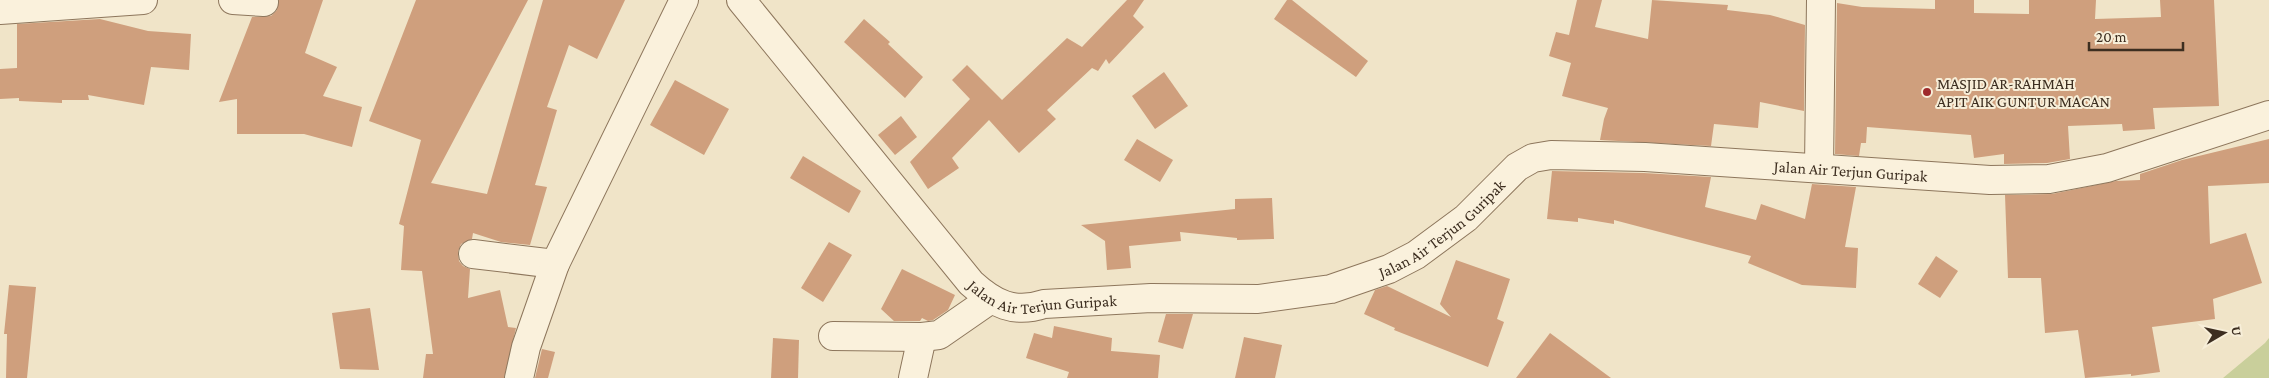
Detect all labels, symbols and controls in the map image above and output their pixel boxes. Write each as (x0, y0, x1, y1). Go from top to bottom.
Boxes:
scale bar (2089, 20, 2183, 52)
text: 20 m (2096, 29, 2127, 45)
place label: MASJID AR-RAHMAH APIT AIK GUNTUR MACAN (1937, 75, 2110, 110)
marker: MASJID AR-RAHMAH APIT AIK GUNTUR MACAN (1921, 86, 1933, 98)
street label: Jalan Air Terjun Guripak (1771, 157, 1929, 184)
street label: Jalan Air Terjun Guripak (1374, 176, 1508, 282)
street label: Jalan Air Terjun Guripak (963, 275, 1118, 317)
north arrow (2199, 308, 2249, 358)
text: U (2228, 325, 2246, 337)

